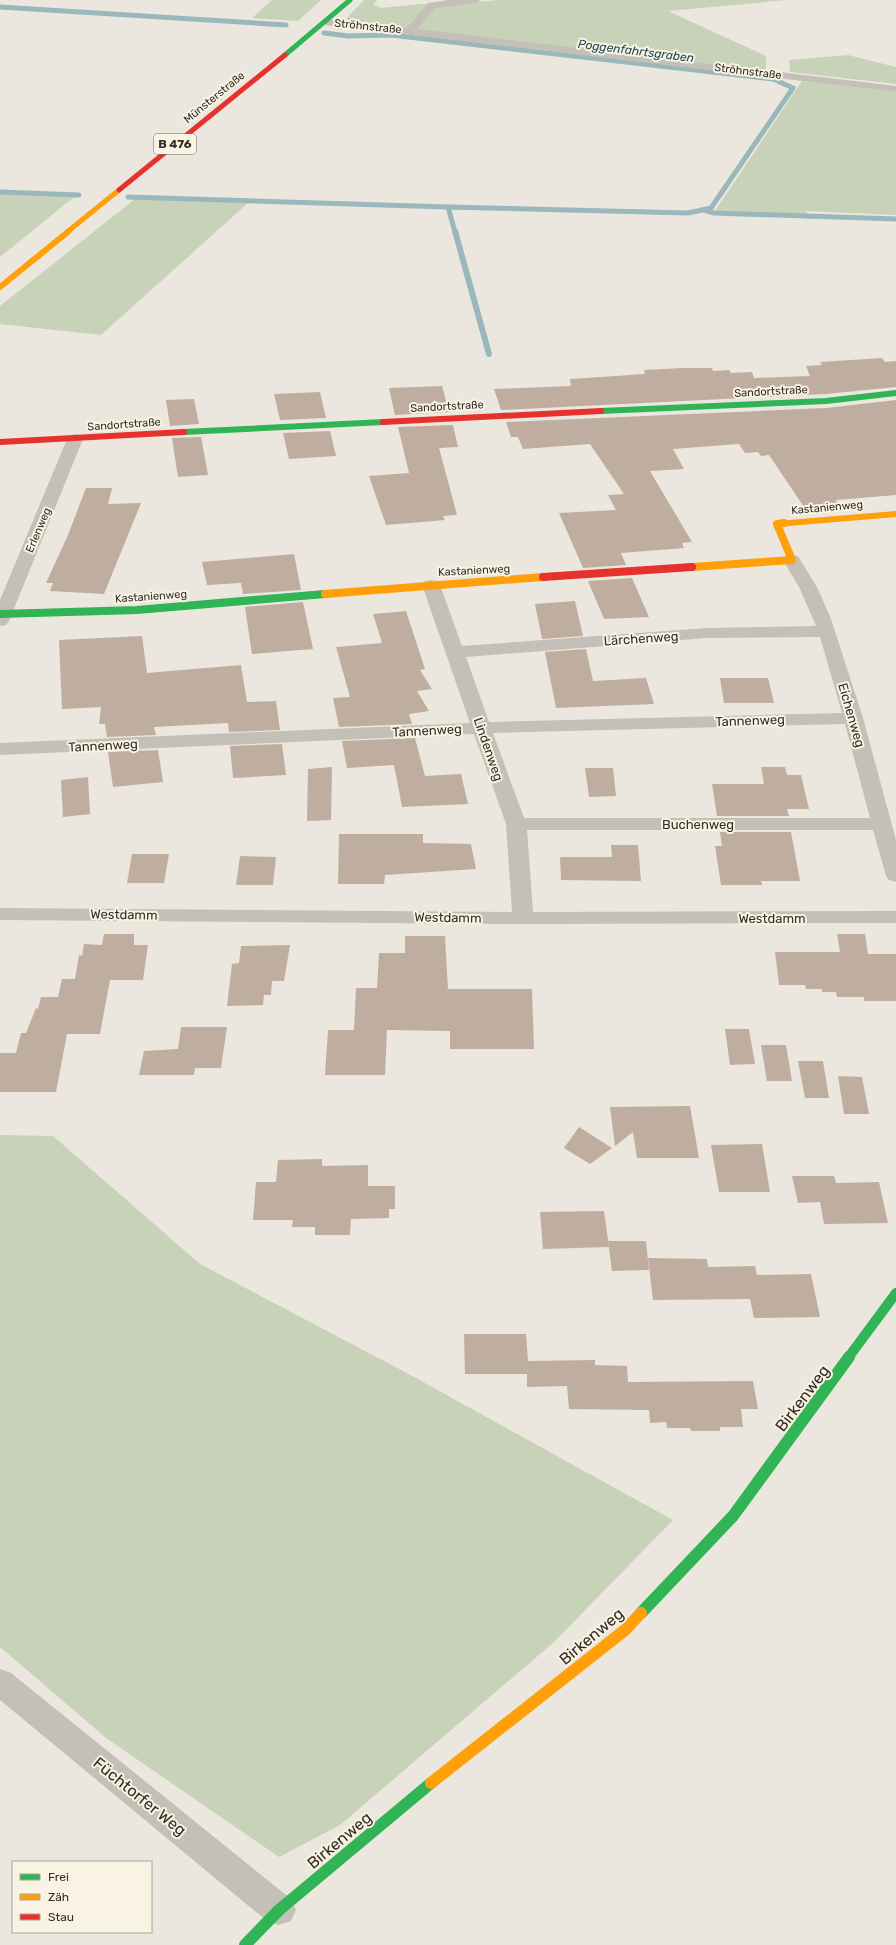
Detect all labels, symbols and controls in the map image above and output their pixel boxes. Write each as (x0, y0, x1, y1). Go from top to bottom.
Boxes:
street label: Ströhnstraße (334, 16, 402, 36)
water label: Poggenfahrtsgraben (577, 37, 695, 65)
street label: Ströhnstraße (714, 61, 782, 82)
street label: Münsterstraße (181, 69, 248, 126)
road number: B 476 (154, 134, 196, 154)
street label: Sandortstraße (734, 383, 808, 400)
street label: Sandortstraße (410, 398, 484, 415)
street label: Sandortstraße (87, 415, 161, 434)
street label: Kastanienweg (791, 498, 864, 517)
street label: Erlenweg (23, 506, 54, 555)
street label: Kastanienweg (438, 562, 510, 579)
street label: Kastanienweg (115, 588, 187, 605)
street label: Lärchenweg (603, 628, 679, 650)
street label: Eichenweg (834, 681, 868, 749)
street label: Tannenweg (715, 712, 785, 730)
street label: Lindenweg (470, 715, 506, 783)
street label: Tannenweg (392, 721, 462, 741)
street label: Tannenweg (68, 736, 138, 756)
street label: Buchenweg (662, 817, 734, 833)
street label: Westdamm (90, 906, 158, 923)
street label: Westdamm (414, 909, 482, 926)
street label: Westdamm (738, 911, 806, 926)
street label: Birkenweg (771, 1361, 834, 1435)
street label: Birkenweg (555, 1604, 627, 1669)
street label: Füchtorfer Weg (89, 1753, 190, 1840)
street label: Birkenweg (303, 1808, 375, 1873)
legend (12, 1861, 152, 1933)
text: Frei (48, 1870, 69, 1884)
text: Zäh (48, 1890, 69, 1904)
text: Stau (48, 1910, 74, 1924)

